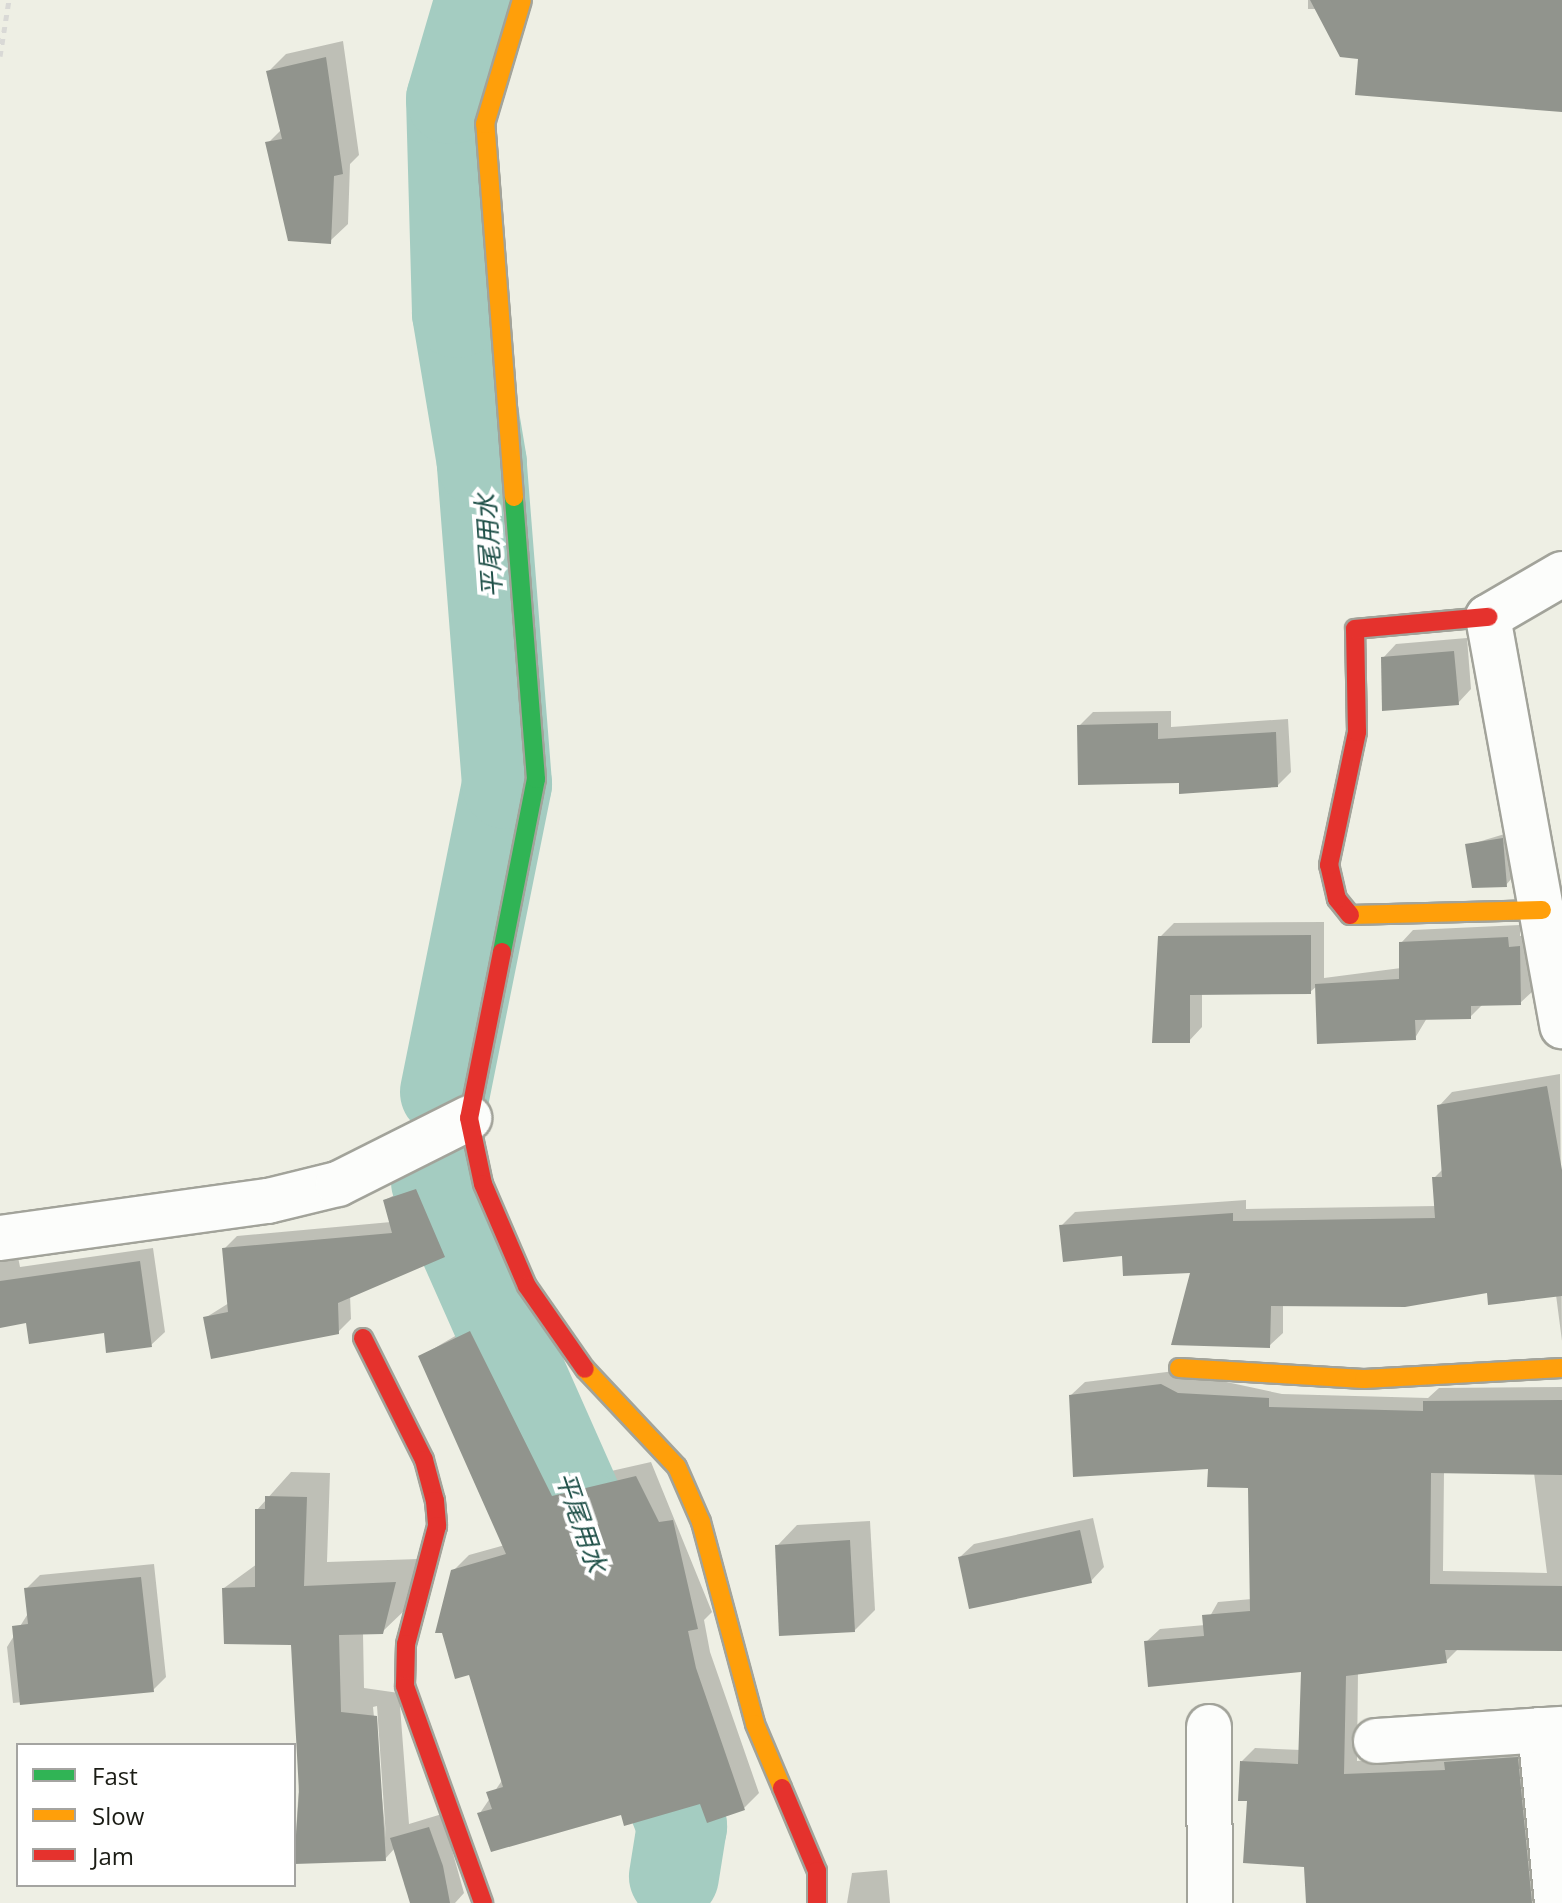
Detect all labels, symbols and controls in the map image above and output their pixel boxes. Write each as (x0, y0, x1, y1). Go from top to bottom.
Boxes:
water label: 平尾用水 (470, 493, 508, 599)
water label: 平尾用水 (549, 1468, 613, 1576)
legend (16, 1743, 296, 1887)
text: Fast (92, 1759, 138, 1792)
text: Slow (92, 1799, 144, 1832)
text: Jam (92, 1839, 134, 1872)

